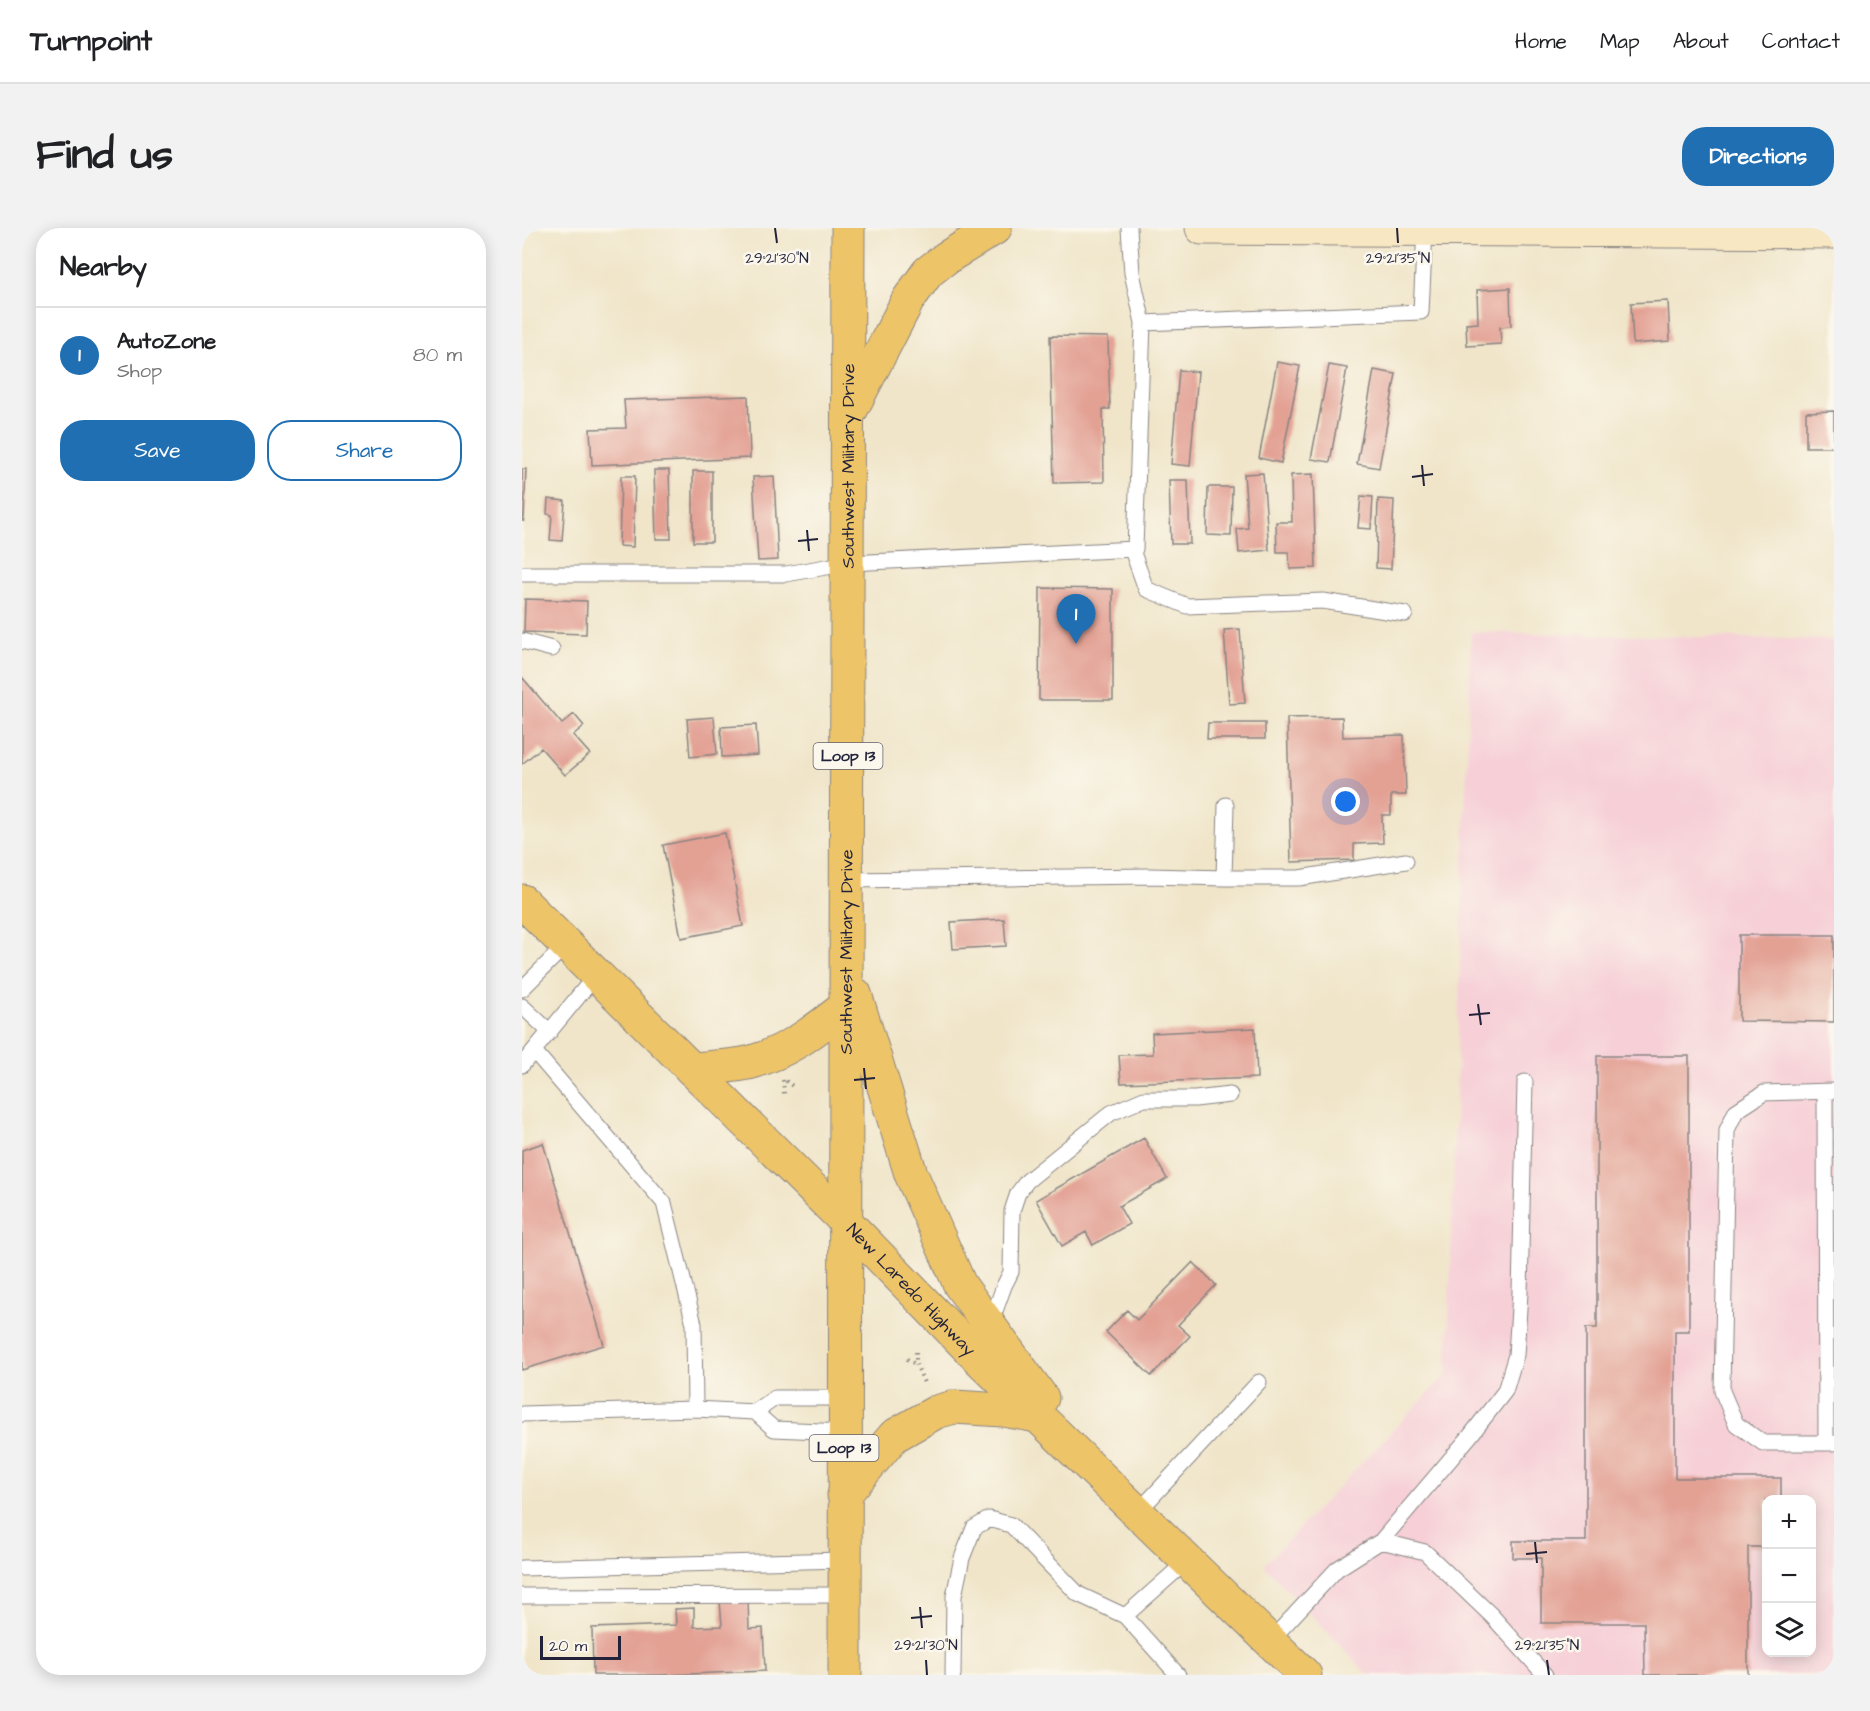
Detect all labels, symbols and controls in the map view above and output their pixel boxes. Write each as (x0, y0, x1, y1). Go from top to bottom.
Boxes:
text: Turnpoint (30, 22, 152, 61)
text: Home (1515, 27, 1567, 56)
text: Map (1600, 27, 1640, 56)
text: About (1673, 27, 1729, 56)
text: Contact (1762, 27, 1840, 56)
text: Find us (36, 127, 173, 185)
button: Directions (1682, 127, 1834, 186)
text: 29°21'30"N (745, 248, 809, 269)
text: 29°21'35"N (1366, 248, 1430, 269)
text: Nearby (60, 249, 147, 285)
text: AutoZone (117, 326, 216, 357)
text: 1 (78, 341, 81, 369)
text: 80 m (413, 341, 462, 369)
text: Shop (117, 357, 162, 385)
street label: Southwest Military Drive (835, 363, 862, 569)
button: Save (60, 420, 255, 481)
button: Share (267, 420, 462, 481)
pin: 1 (1056, 594, 1096, 644)
road number: Loop 13 (814, 743, 882, 769)
your location (1331, 787, 1360, 816)
street label: Southwest Military Drive (833, 849, 860, 1055)
street label: New Laredo Highway (841, 1217, 982, 1362)
road number: Loop 13 (810, 1435, 878, 1461)
map controls (1762, 1495, 1816, 1657)
button: + (1762, 1495, 1816, 1549)
button: − (1762, 1549, 1816, 1603)
button: layers (1762, 1603, 1816, 1657)
scale bar (540, 1633, 621, 1660)
text: 20 m (549, 1635, 587, 1657)
text: 29°21'30"N (894, 1635, 958, 1656)
text: 29°21'35"N (1515, 1635, 1579, 1656)

